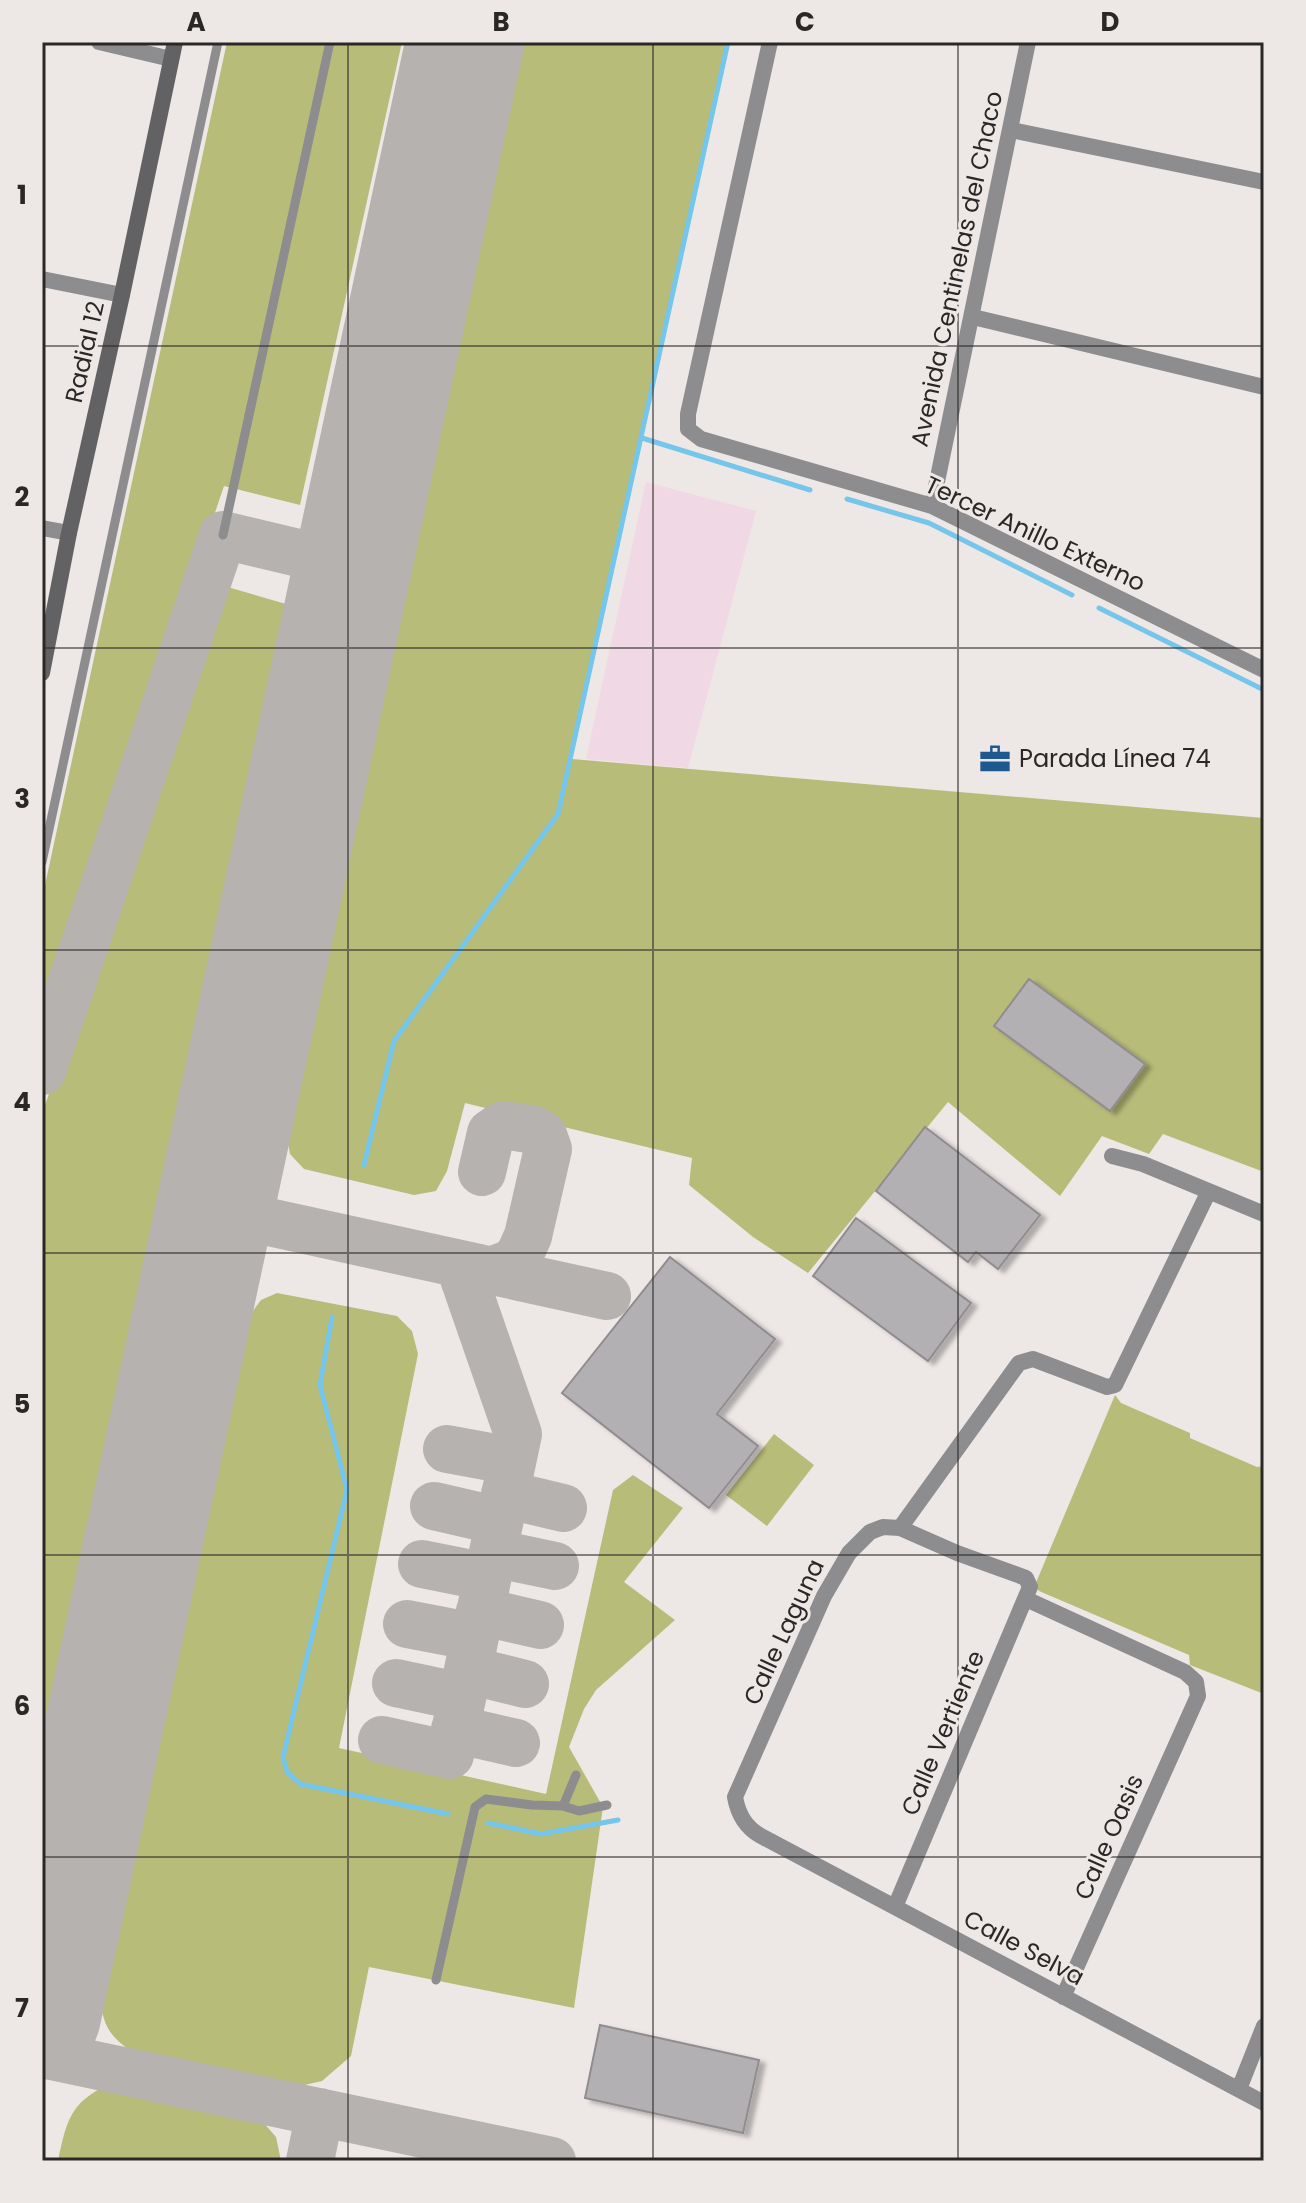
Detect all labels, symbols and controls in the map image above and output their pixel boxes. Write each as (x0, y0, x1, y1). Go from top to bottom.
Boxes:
text: A (186, 4, 206, 40)
text: B (492, 4, 510, 40)
text: C (795, 4, 815, 40)
text: D (1101, 4, 1120, 40)
street label: Avenida Centinelas del Chaco (903, 88, 1010, 450)
text: 1 (17, 177, 27, 213)
street label: Radial 12 (57, 298, 112, 406)
street label: Tercer Anillo Externo (920, 468, 1151, 599)
text: 2 (15, 479, 30, 515)
office icon: Parada Línea 74 (978, 742, 1012, 776)
place label: Parada Línea 74 (1019, 742, 1211, 775)
text: 3 (14, 781, 30, 817)
text: 4 (13, 1084, 31, 1120)
text: 5 (14, 1386, 30, 1422)
street label: Calle Laguna (735, 1553, 832, 1710)
street label: Calle Vertiente (893, 1645, 992, 1820)
text: 6 (14, 1688, 30, 1724)
street label: Calle Oasis (1066, 1769, 1151, 1905)
street label: Calle Selva (958, 1902, 1090, 1993)
text: 7 (15, 1990, 29, 2026)

